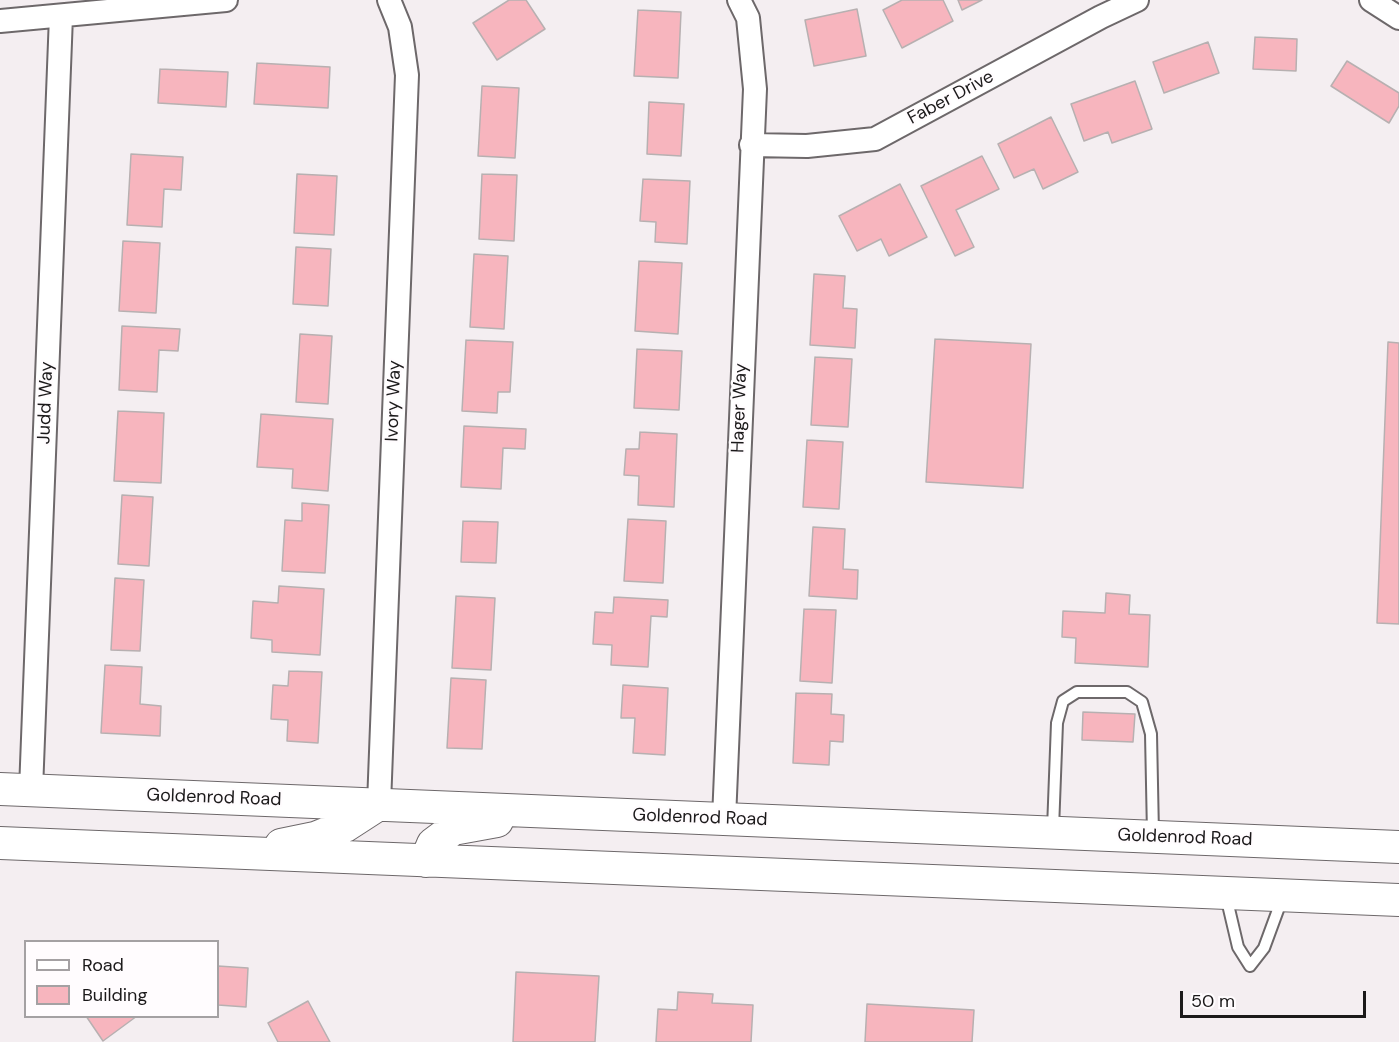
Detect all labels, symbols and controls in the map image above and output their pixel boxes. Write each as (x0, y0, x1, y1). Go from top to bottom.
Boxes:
street label: Faber Drive (904, 66, 998, 130)
street label: Ivory Way (382, 360, 406, 442)
street label: Judd Way (34, 361, 58, 445)
street label: Hager Way (728, 363, 752, 453)
street label: Goldenrod Road (146, 785, 282, 811)
street label: Goldenrod Road (632, 805, 768, 831)
street label: Goldenrod Road (1117, 825, 1253, 851)
legend (24, 940, 219, 1018)
text: Road (82, 953, 124, 977)
scale bar (1183, 979, 1369, 1017)
text: Building (82, 983, 147, 1007)
text: 50 m (1191, 989, 1235, 1013)

